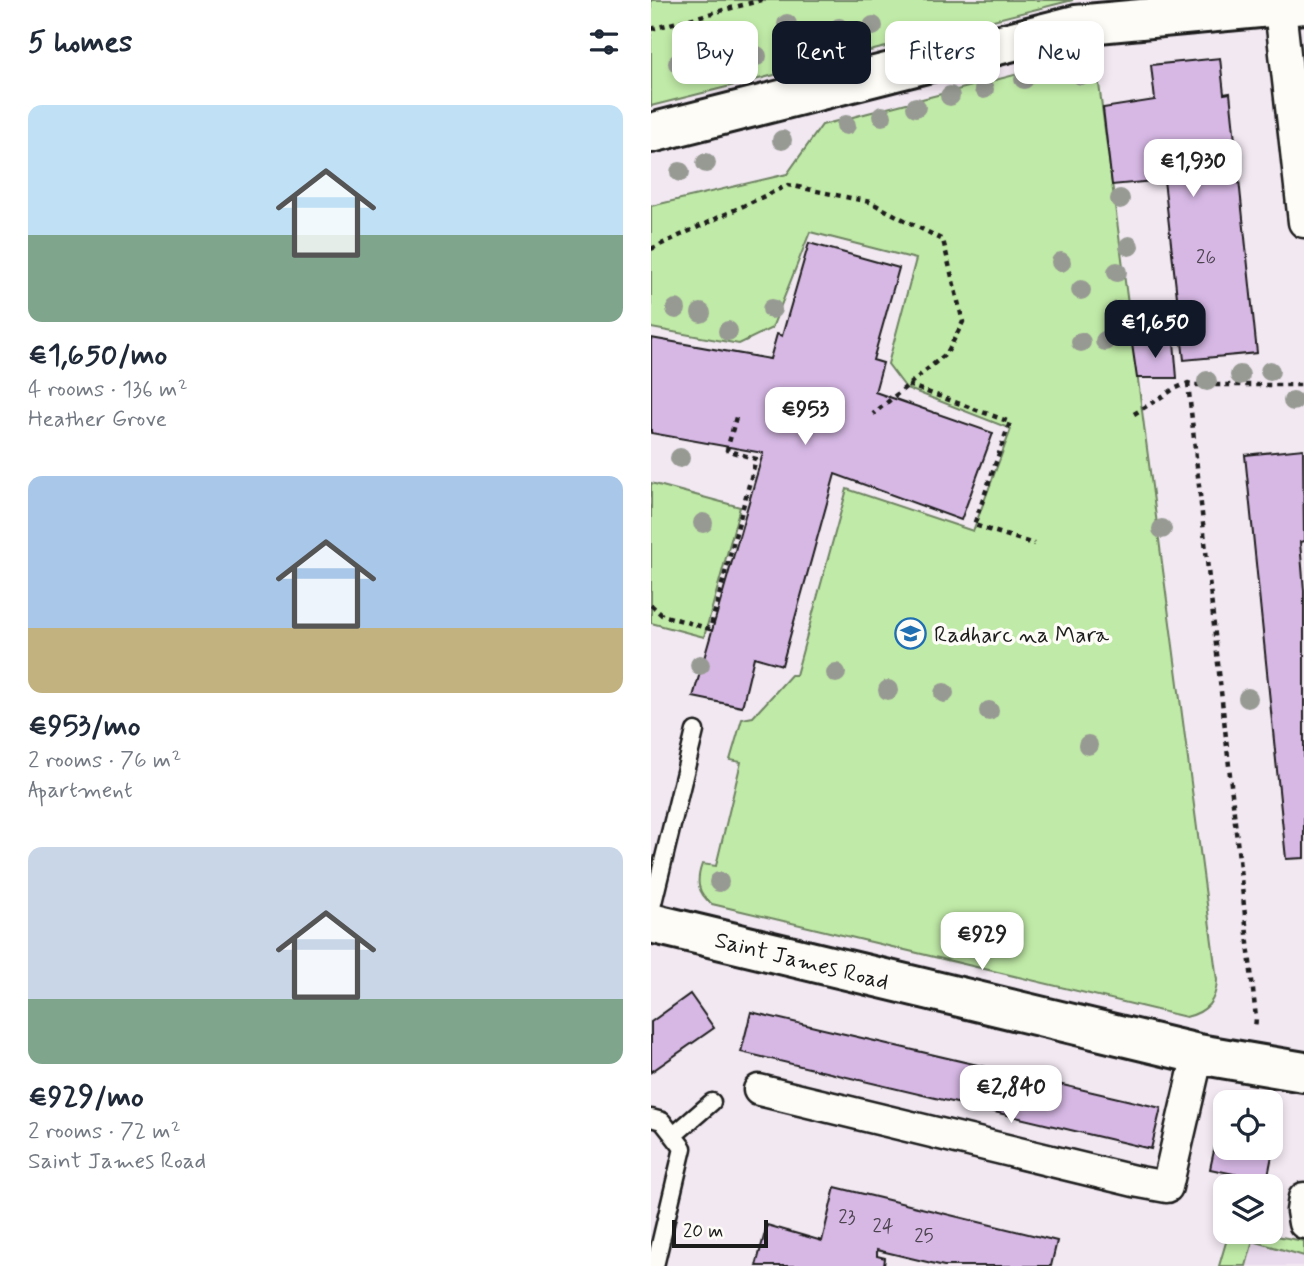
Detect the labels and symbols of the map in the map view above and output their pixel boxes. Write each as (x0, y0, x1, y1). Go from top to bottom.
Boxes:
pin: €1,930 (1136, 140, 1250, 199)
house number: 26 (1196, 245, 1216, 270)
pin: €1,650 (1098, 300, 1212, 360)
pin: €953 (764, 388, 846, 447)
school or university icon: Radharc na Mara (894, 617, 928, 651)
place label: Radharc na Mara (934, 621, 1109, 651)
pin: €929 (941, 912, 1023, 972)
street label: Saint James Road (711, 926, 892, 998)
pin: €2,840 (954, 1066, 1068, 1125)
house number: 23 (838, 1205, 856, 1230)
house number: 24 (873, 1214, 893, 1239)
scale bar (672, 1217, 768, 1249)
house number: 25 (914, 1224, 934, 1249)

